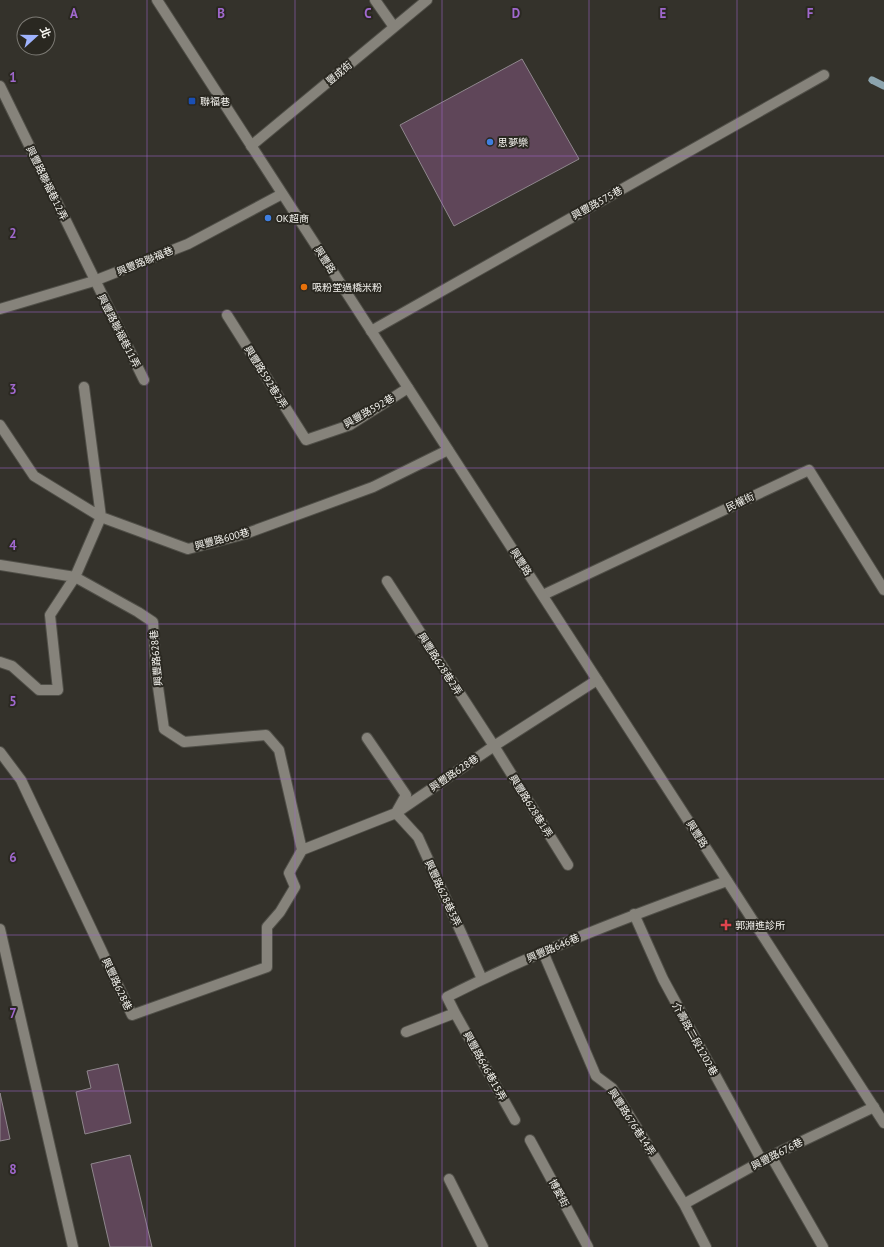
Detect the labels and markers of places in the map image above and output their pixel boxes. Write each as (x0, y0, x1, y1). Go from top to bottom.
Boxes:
place label: 聯福巷 (200, 95, 230, 108)
marker: 聯福巷 (187, 96, 197, 106)
place label: 思夢樂 (498, 136, 528, 149)
marker: 思夢樂 (485, 137, 495, 147)
place label: OK超商 (276, 212, 309, 225)
marker: OK超商 (263, 213, 273, 223)
place label: 吸粉堂過橋米粉 (312, 281, 382, 294)
marker: 吸粉堂過橋米粉 (299, 282, 309, 292)
marker: 郭淵進診所 (720, 919, 732, 931)
place label: 郭淵進診所 (735, 919, 785, 932)

